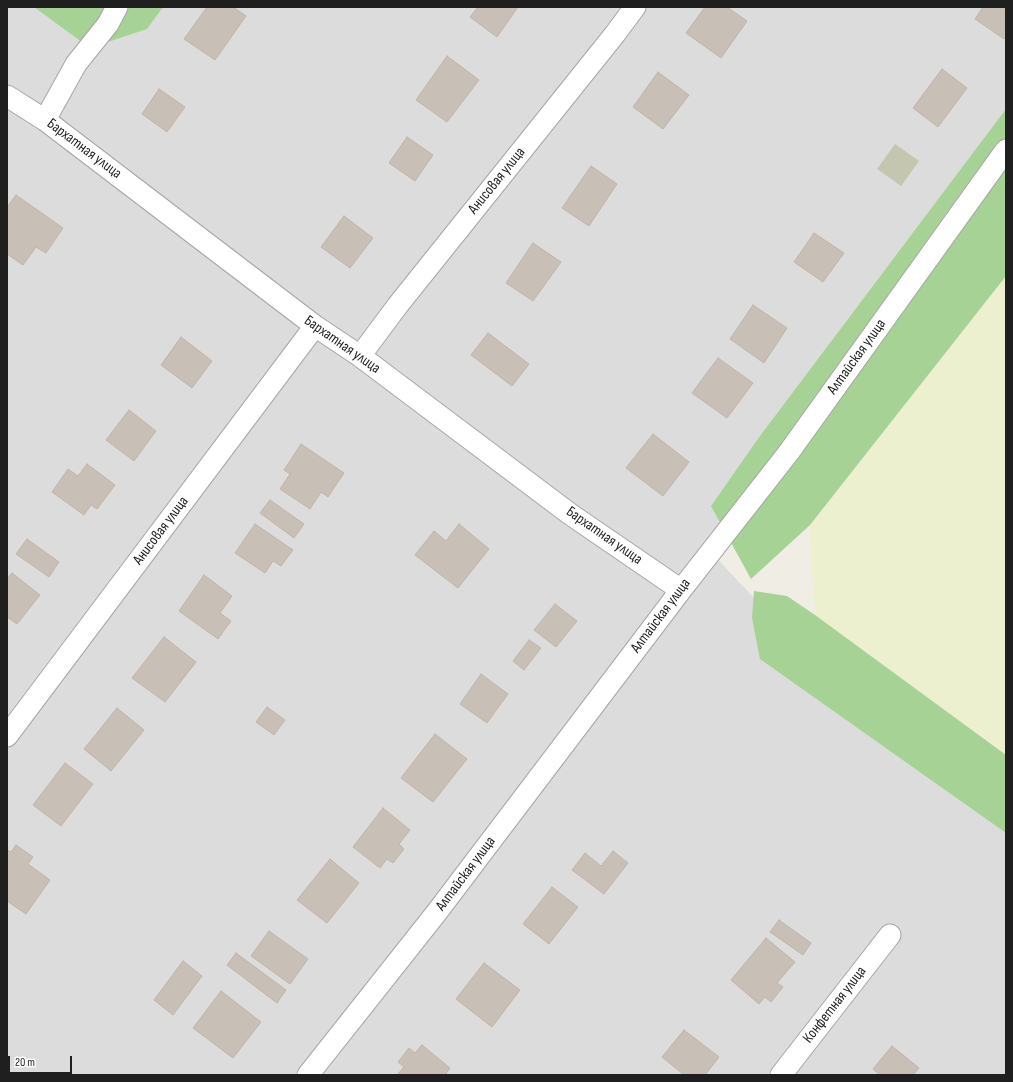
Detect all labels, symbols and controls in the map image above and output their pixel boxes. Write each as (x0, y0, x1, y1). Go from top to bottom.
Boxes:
street label: Бархатная улица (43, 115, 125, 183)
street label: Анисовая улица (465, 144, 529, 218)
street label: Бархатная улица (300, 312, 384, 378)
street label: Алтайская улица (824, 316, 890, 398)
street label: Анисовая улица (129, 493, 193, 569)
street label: Бархатная улица (562, 503, 646, 569)
street label: Алтайская улица (627, 575, 695, 657)
street label: Алтайская улица (432, 833, 500, 915)
street label: Конфетная улица (799, 963, 871, 1047)
scale bar (10, 1048, 74, 1074)
text: 20 m (15, 1055, 35, 1070)

